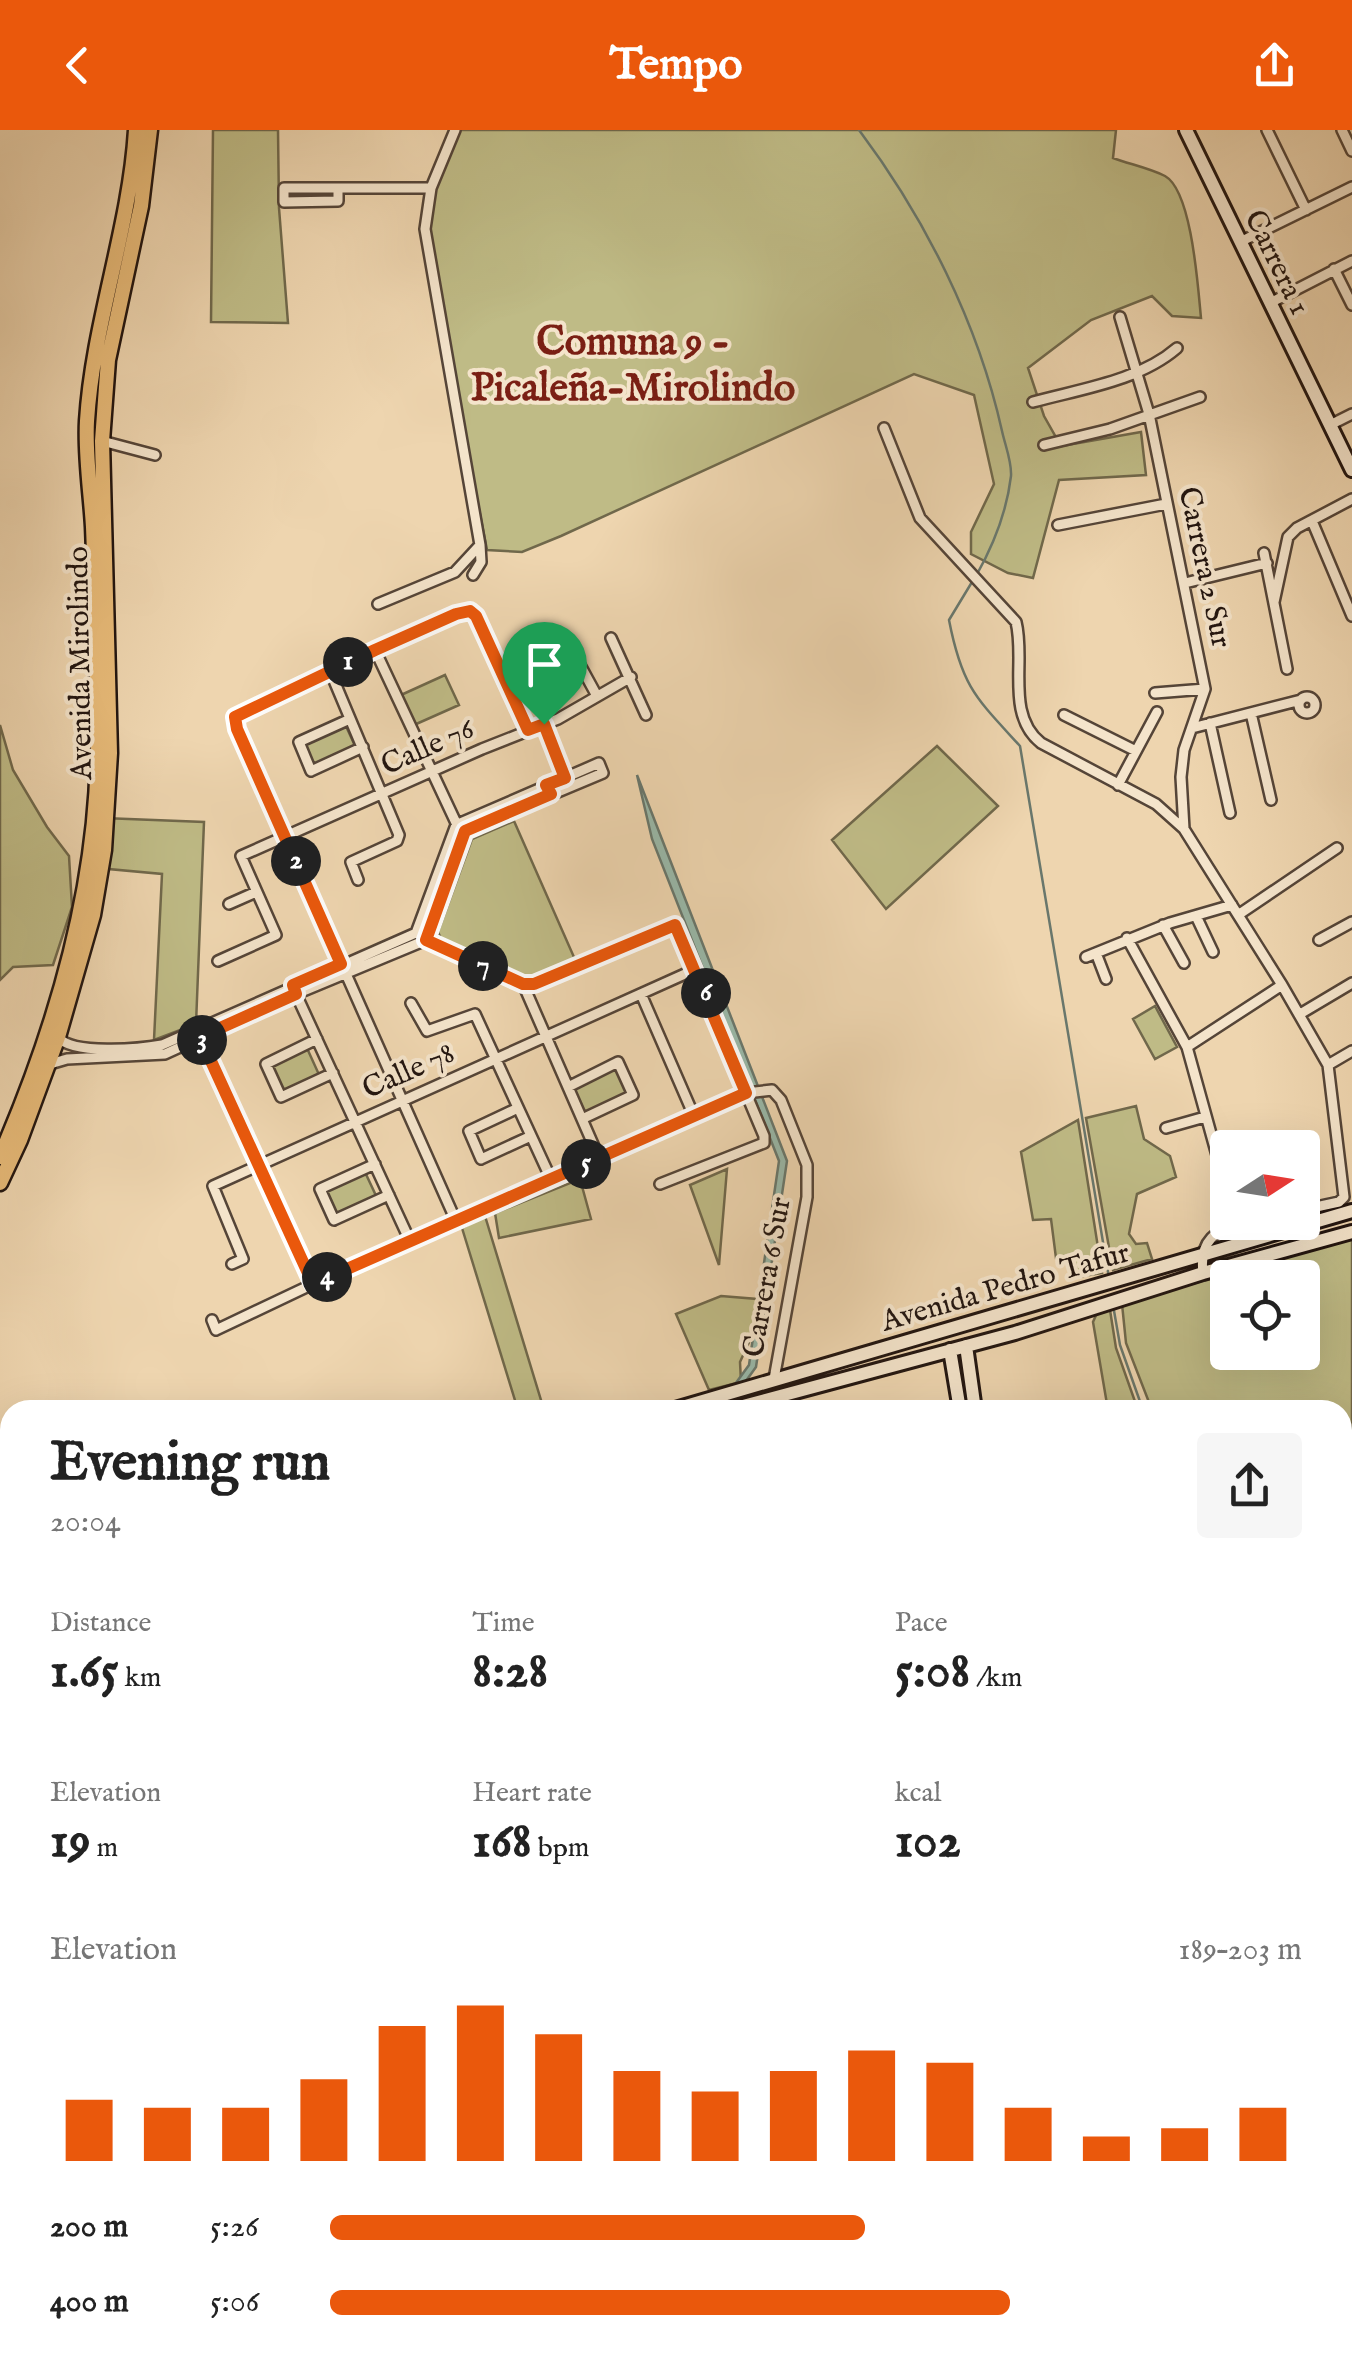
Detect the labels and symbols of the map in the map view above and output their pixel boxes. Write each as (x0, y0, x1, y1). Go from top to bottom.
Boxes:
street label: Carrera 1 (1235, 204, 1318, 322)
district label: Comuna 9 - Picaleña-Mirolindo (471, 318, 795, 415)
street label: Carrera 2 Sur (1168, 484, 1240, 651)
street label: Avenida Mirolindo (60, 546, 102, 781)
pin (502, 622, 587, 725)
pin: 1 (323, 637, 373, 687)
street label: Calle 76 (375, 710, 481, 785)
pin: 2 (271, 836, 321, 886)
pin: 7 (458, 941, 508, 991)
pin: 6 (681, 968, 731, 1018)
pin: 3 (177, 1015, 227, 1065)
street label: Calle 78 (357, 1035, 461, 1109)
north arrow (1210, 1130, 1320, 1240)
pin: 5 (561, 1139, 611, 1189)
street label: Carrera 6 Sur (735, 1194, 801, 1360)
street label: Avenida Pedro Tafur (876, 1234, 1134, 1342)
pin: 4 (302, 1252, 352, 1302)

